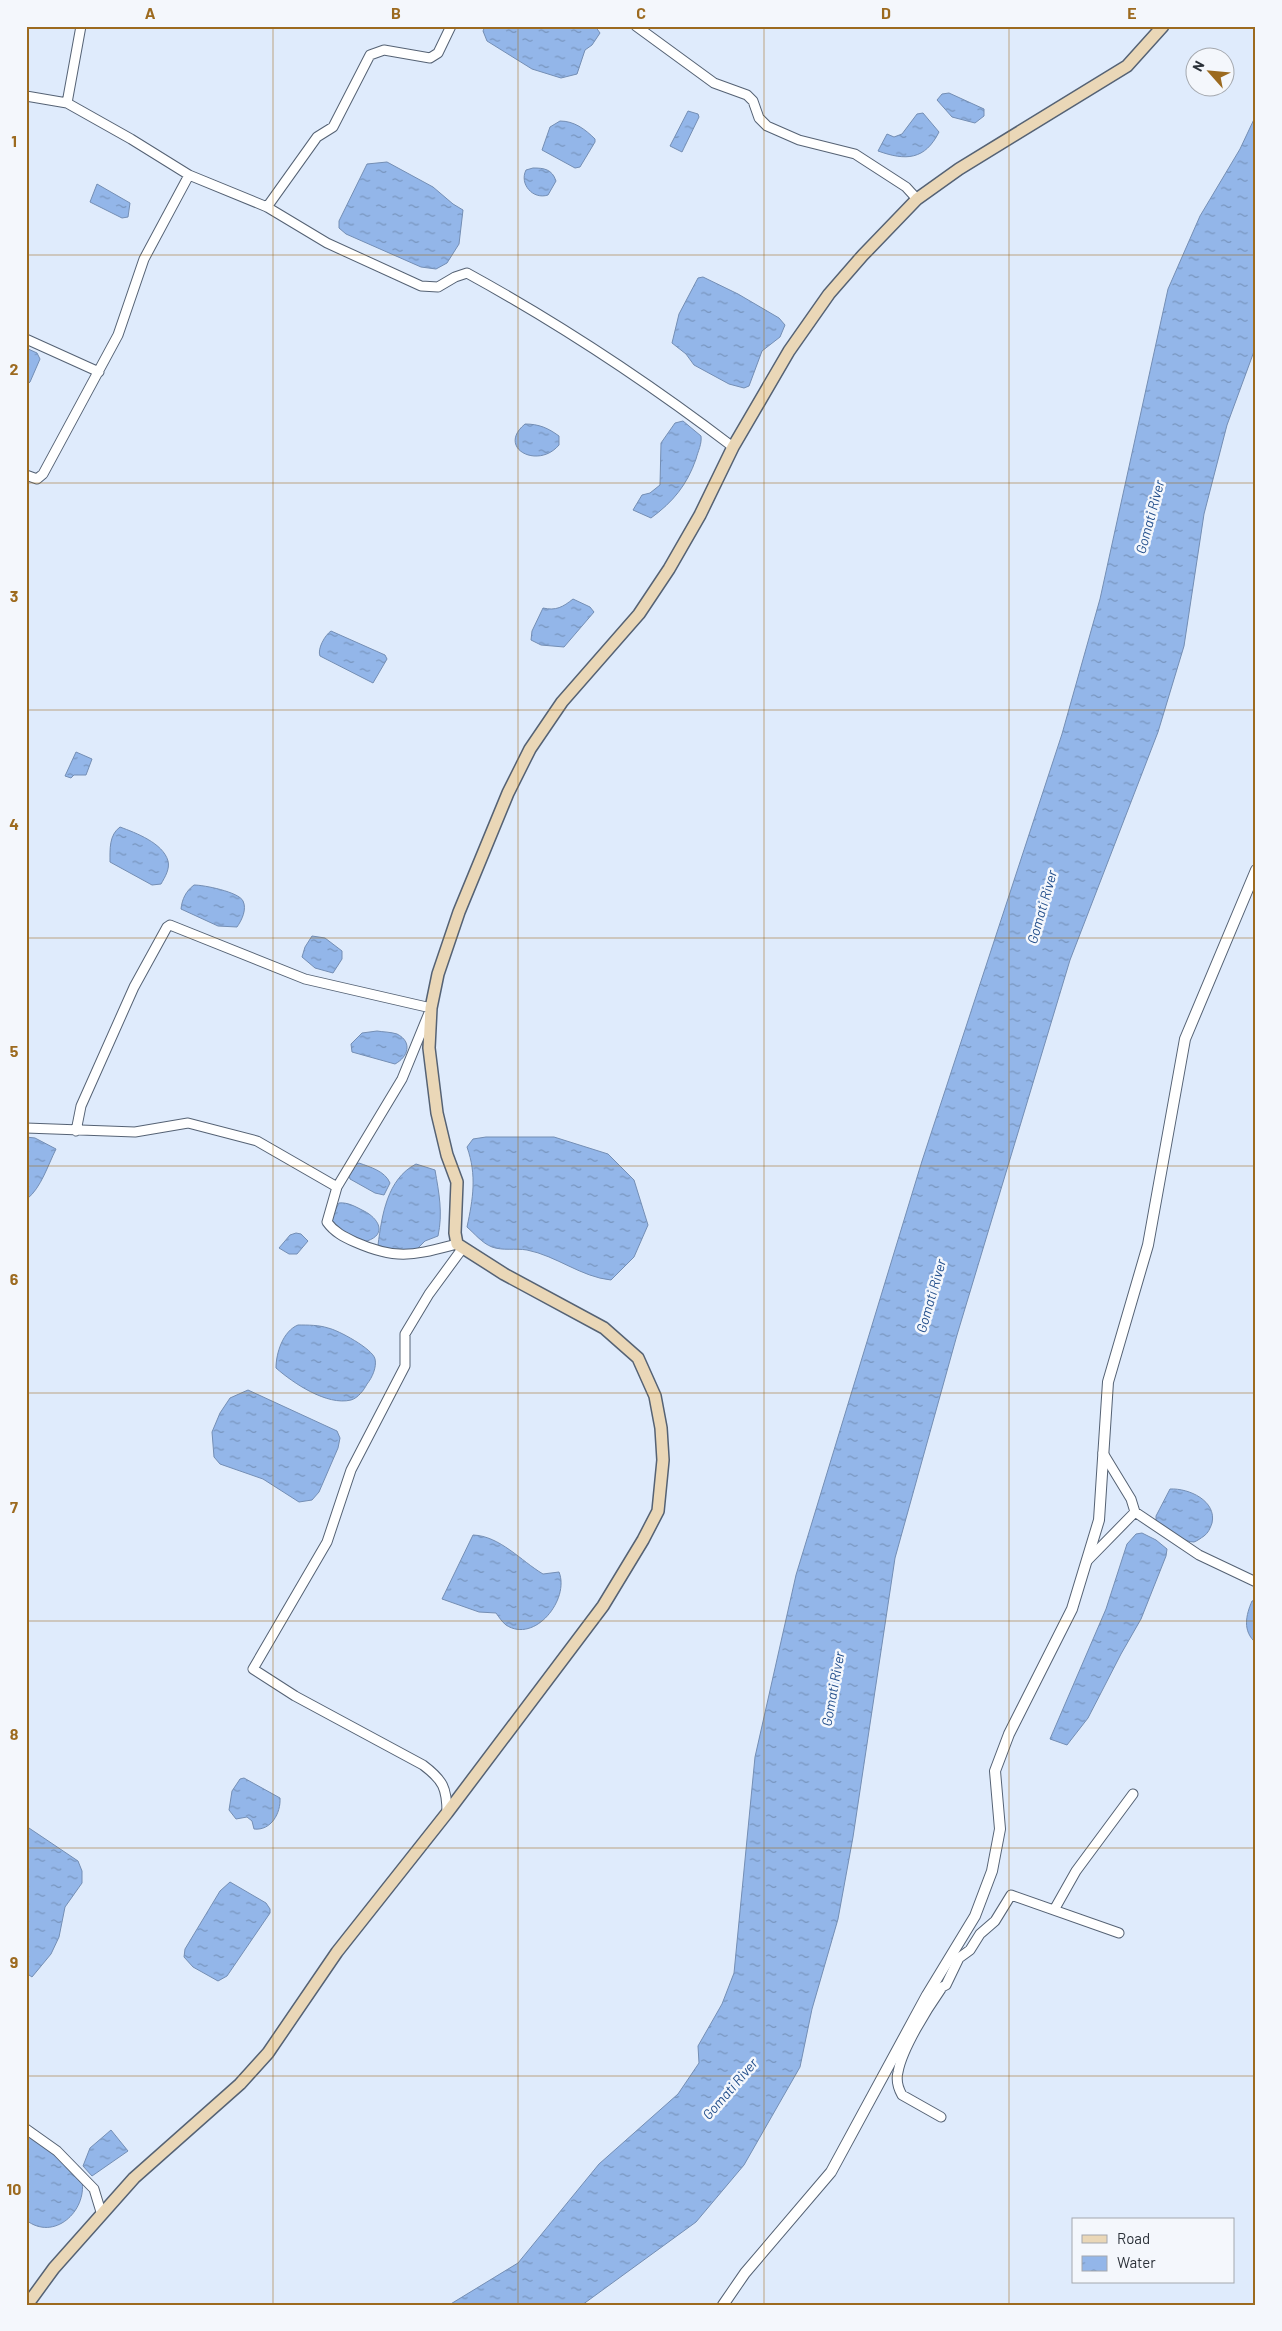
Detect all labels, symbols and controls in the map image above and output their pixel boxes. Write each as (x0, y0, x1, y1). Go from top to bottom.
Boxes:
text: A (145, 3, 156, 22)
text: B (391, 3, 401, 22)
text: C (636, 3, 646, 22)
text: D (881, 3, 891, 22)
text: E (1127, 3, 1137, 22)
north arrow (1184, 48, 1234, 98)
text: N (1188, 58, 1208, 74)
text: 1 (11, 131, 17, 150)
text: 2 (10, 359, 19, 378)
water label: Gomati River (1132, 477, 1168, 556)
text: 3 (10, 586, 18, 605)
text: 4 (9, 814, 19, 833)
water label: Gomati River (1023, 867, 1060, 946)
text: 5 (10, 1041, 19, 1060)
water label: Gomati River (912, 1256, 949, 1335)
text: 6 (10, 1269, 19, 1288)
text: 7 (10, 1497, 18, 1516)
water label: Gomati River (818, 1649, 848, 1728)
text: 8 (10, 1724, 19, 1743)
text: 9 (10, 1952, 18, 1971)
water label: Gomati River (698, 2054, 762, 2123)
text: 10 (7, 2179, 21, 2198)
legend (1072, 2218, 1234, 2284)
text: Road (1117, 2229, 1150, 2247)
text: Water (1117, 2253, 1156, 2271)

